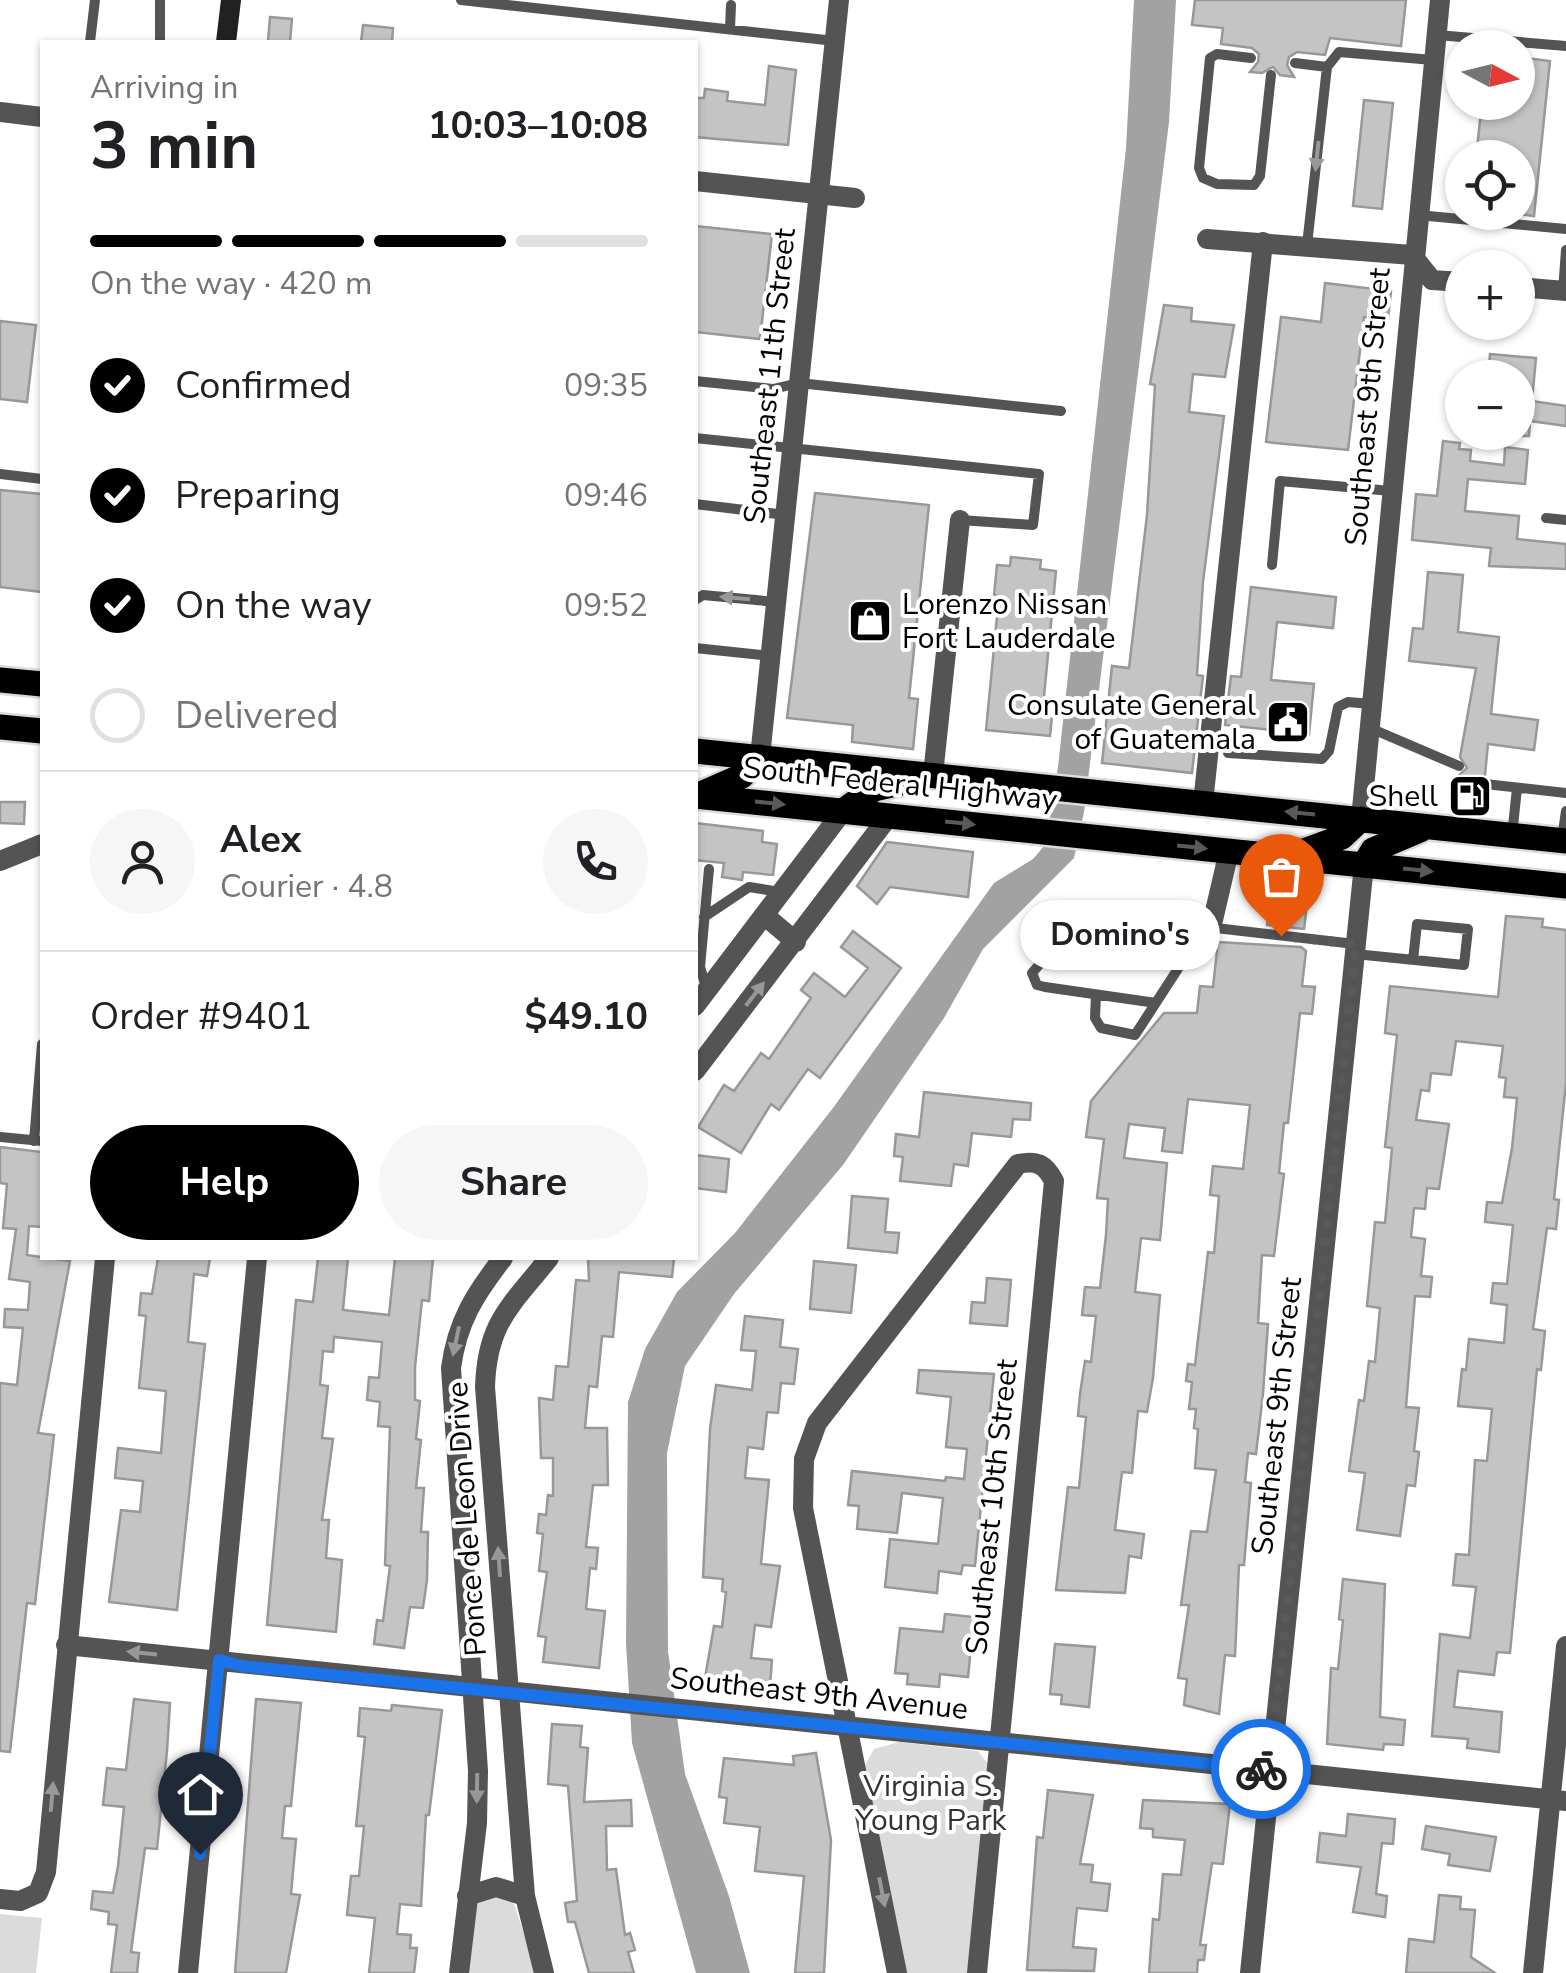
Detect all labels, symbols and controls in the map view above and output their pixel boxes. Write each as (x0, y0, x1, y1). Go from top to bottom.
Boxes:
north arrow (1445, 30, 1535, 120)
map controls (1445, 30, 1535, 450)
text: Arriving in (90, 66, 238, 109)
text: 10:03–10:08 (428, 100, 648, 151)
text: 3 min (90, 102, 258, 191)
button: locate (1445, 140, 1535, 230)
one-way arrow (1309, 141, 1325, 173)
street label: Southeast 11th Street (734, 226, 806, 526)
button: + (1445, 250, 1535, 340)
text: On the way · 420 m (90, 262, 372, 305)
street label: Southeast 9th Street (1335, 266, 1401, 548)
icon: check (90, 358, 145, 413)
text: Confirmed (175, 360, 352, 411)
button: − (1445, 360, 1535, 450)
text: 09:35 (564, 364, 648, 407)
icon: check (90, 468, 145, 523)
text: Preparing (175, 470, 341, 521)
text: 09:46 (564, 474, 648, 517)
icon: check (90, 578, 145, 633)
text: On the way (175, 580, 371, 631)
text: 09:52 (564, 584, 648, 627)
place label: Lorenzo Nissan Fort Lauderdale (902, 584, 1115, 659)
one-way arrow (719, 590, 750, 606)
shop icon: Lorenzo Nissan Fort Lauderdale (847, 598, 893, 644)
place label: Consulate General of Guatemala (1007, 685, 1256, 760)
text: Delivered (175, 690, 339, 741)
public building icon: Consulate General of Guatemala (1265, 699, 1311, 745)
street label: South Federal Highway (741, 747, 1060, 821)
fuel station icon: Shell (1447, 773, 1493, 819)
place label: Shell (1369, 776, 1438, 817)
one-way arrow (754, 795, 786, 811)
one-way arrow (1284, 805, 1316, 821)
button: person (90, 809, 195, 914)
button: phone (543, 809, 648, 914)
text: Alex (220, 814, 301, 865)
one-way arrow (944, 815, 976, 831)
pin (1239, 834, 1324, 937)
one-way arrow (1176, 839, 1208, 855)
icon: bag (1254, 849, 1309, 904)
one-way arrow (1403, 863, 1435, 879)
text: Courier · 4.8 (220, 865, 393, 908)
callout: Domino's (1021, 901, 1221, 971)
text: Domino's (1050, 913, 1190, 956)
one-way arrow (744, 981, 765, 1007)
text: Order #9401 (90, 991, 312, 1042)
text: $49.10 (525, 991, 648, 1042)
button: Help (90, 1125, 359, 1240)
button: Share (379, 1125, 648, 1240)
street label: Southeast 9th Street (1242, 1275, 1312, 1557)
one-way arrow (448, 1326, 463, 1357)
street label: Southeast 10th Street (956, 1357, 1028, 1657)
street label: Ponce de Leon Drive (437, 1380, 497, 1658)
one-way arrow (490, 1545, 506, 1577)
one-way arrow (126, 1644, 158, 1660)
street label: Southeast 9th Avenue (668, 1658, 970, 1730)
courier (1211, 1719, 1311, 1819)
icon: bike (1234, 1742, 1289, 1797)
pin (158, 1752, 243, 1855)
park label: Virginia S. Young Park (854, 1766, 1008, 1841)
icon: home (173, 1767, 228, 1822)
one-way arrow (469, 1772, 485, 1804)
one-way arrow (45, 1781, 61, 1813)
one-way arrow (875, 1877, 890, 1908)

